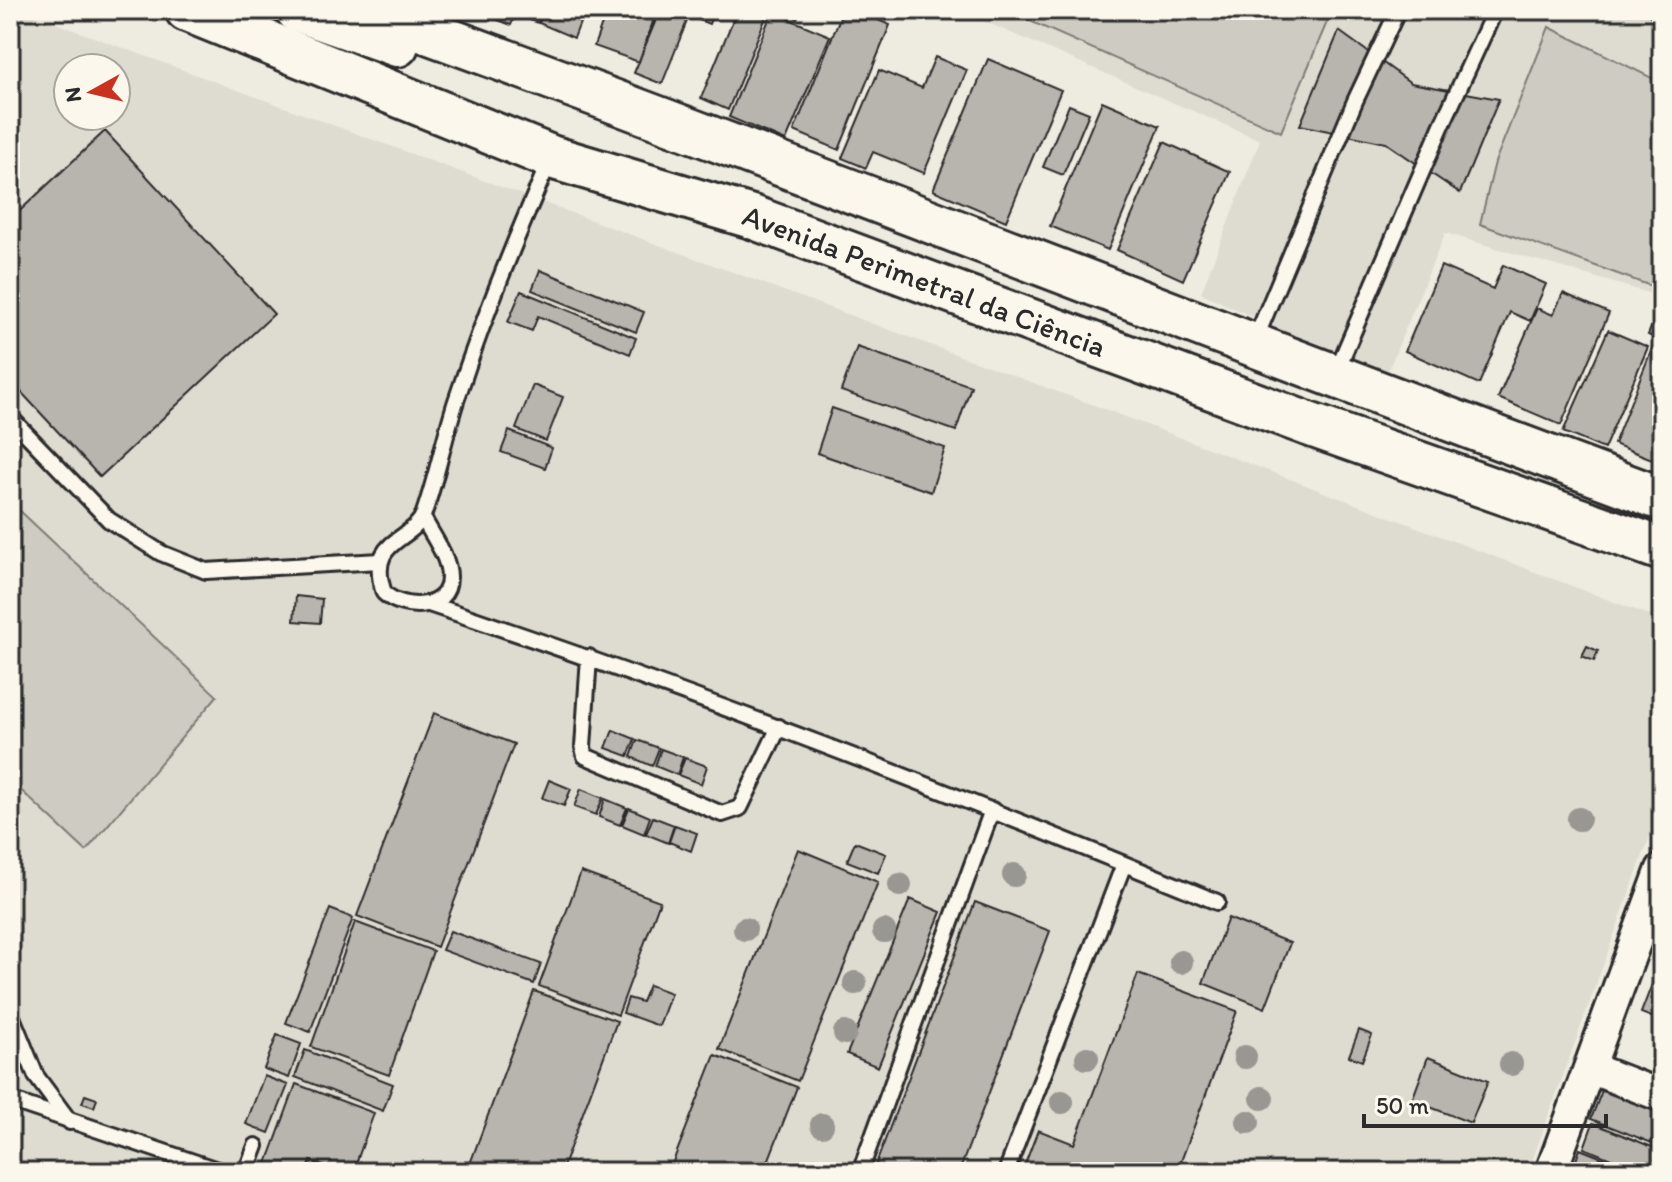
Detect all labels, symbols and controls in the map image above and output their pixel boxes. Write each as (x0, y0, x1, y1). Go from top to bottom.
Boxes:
north arrow (52, 52, 132, 132)
text: N (58, 85, 87, 104)
street label: Avenida Perimetral da Ciência (738, 196, 1111, 365)
scale bar (1364, 1078, 1606, 1128)
text: 50 m (1376, 1091, 1429, 1120)

